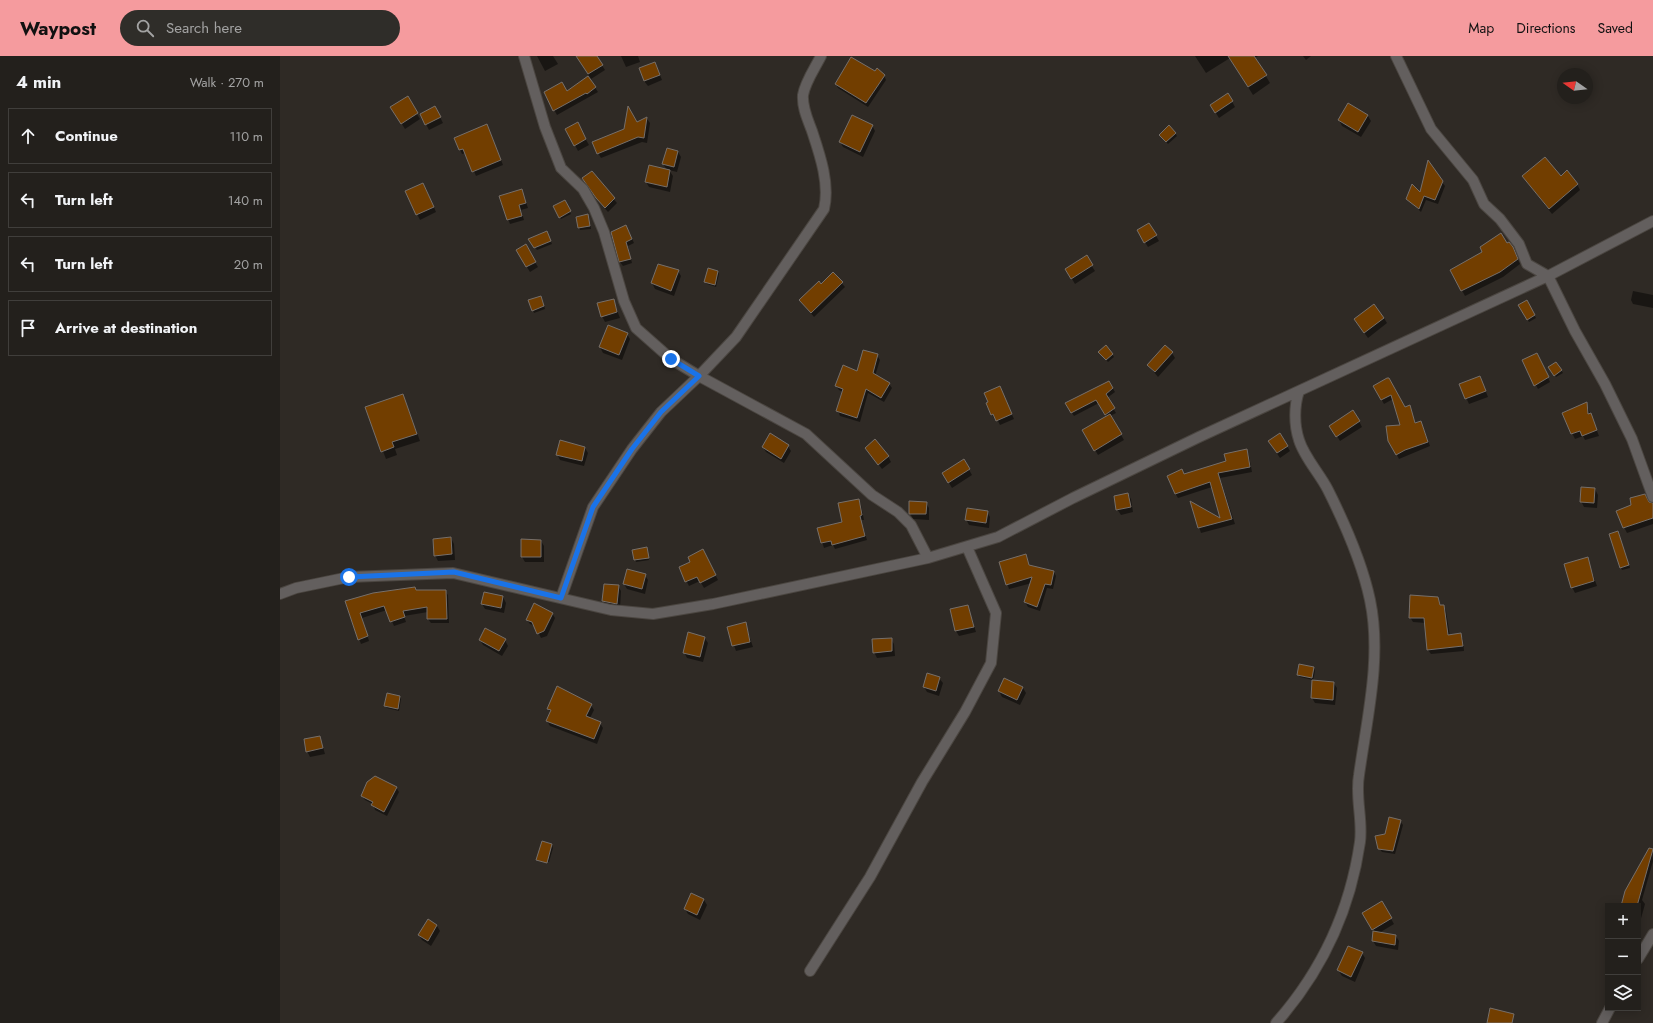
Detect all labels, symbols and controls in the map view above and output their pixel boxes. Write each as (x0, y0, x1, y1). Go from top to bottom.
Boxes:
search box (120, 10, 400, 46)
text: Waypost (20, 15, 96, 42)
icon: search (134, 17, 156, 39)
text: Search here (166, 17, 242, 39)
text: Map (1468, 18, 1494, 38)
text: Directions (1516, 18, 1576, 38)
text: Saved (1598, 18, 1633, 38)
north arrow (1557, 68, 1593, 104)
text: 4 min (16, 70, 61, 94)
text: Walk · 270 m (190, 73, 264, 92)
icon: ahead (17, 125, 39, 147)
text: Continue (55, 125, 118, 147)
text: 110 m (229, 127, 263, 146)
icon: left (17, 189, 39, 211)
text: Turn left (55, 189, 113, 211)
text: 140 m (228, 191, 263, 210)
icon: left (17, 253, 39, 275)
text: Turn left (55, 253, 113, 275)
text: 20 m (234, 255, 263, 274)
icon: arrive (17, 317, 39, 339)
text: Arrive at destination (55, 317, 197, 339)
route end (662, 350, 680, 368)
route start (340, 568, 358, 586)
map controls (1605, 903, 1641, 1011)
button: + (1605, 903, 1641, 939)
button: − (1605, 939, 1641, 975)
button: layers (1605, 975, 1641, 1011)

